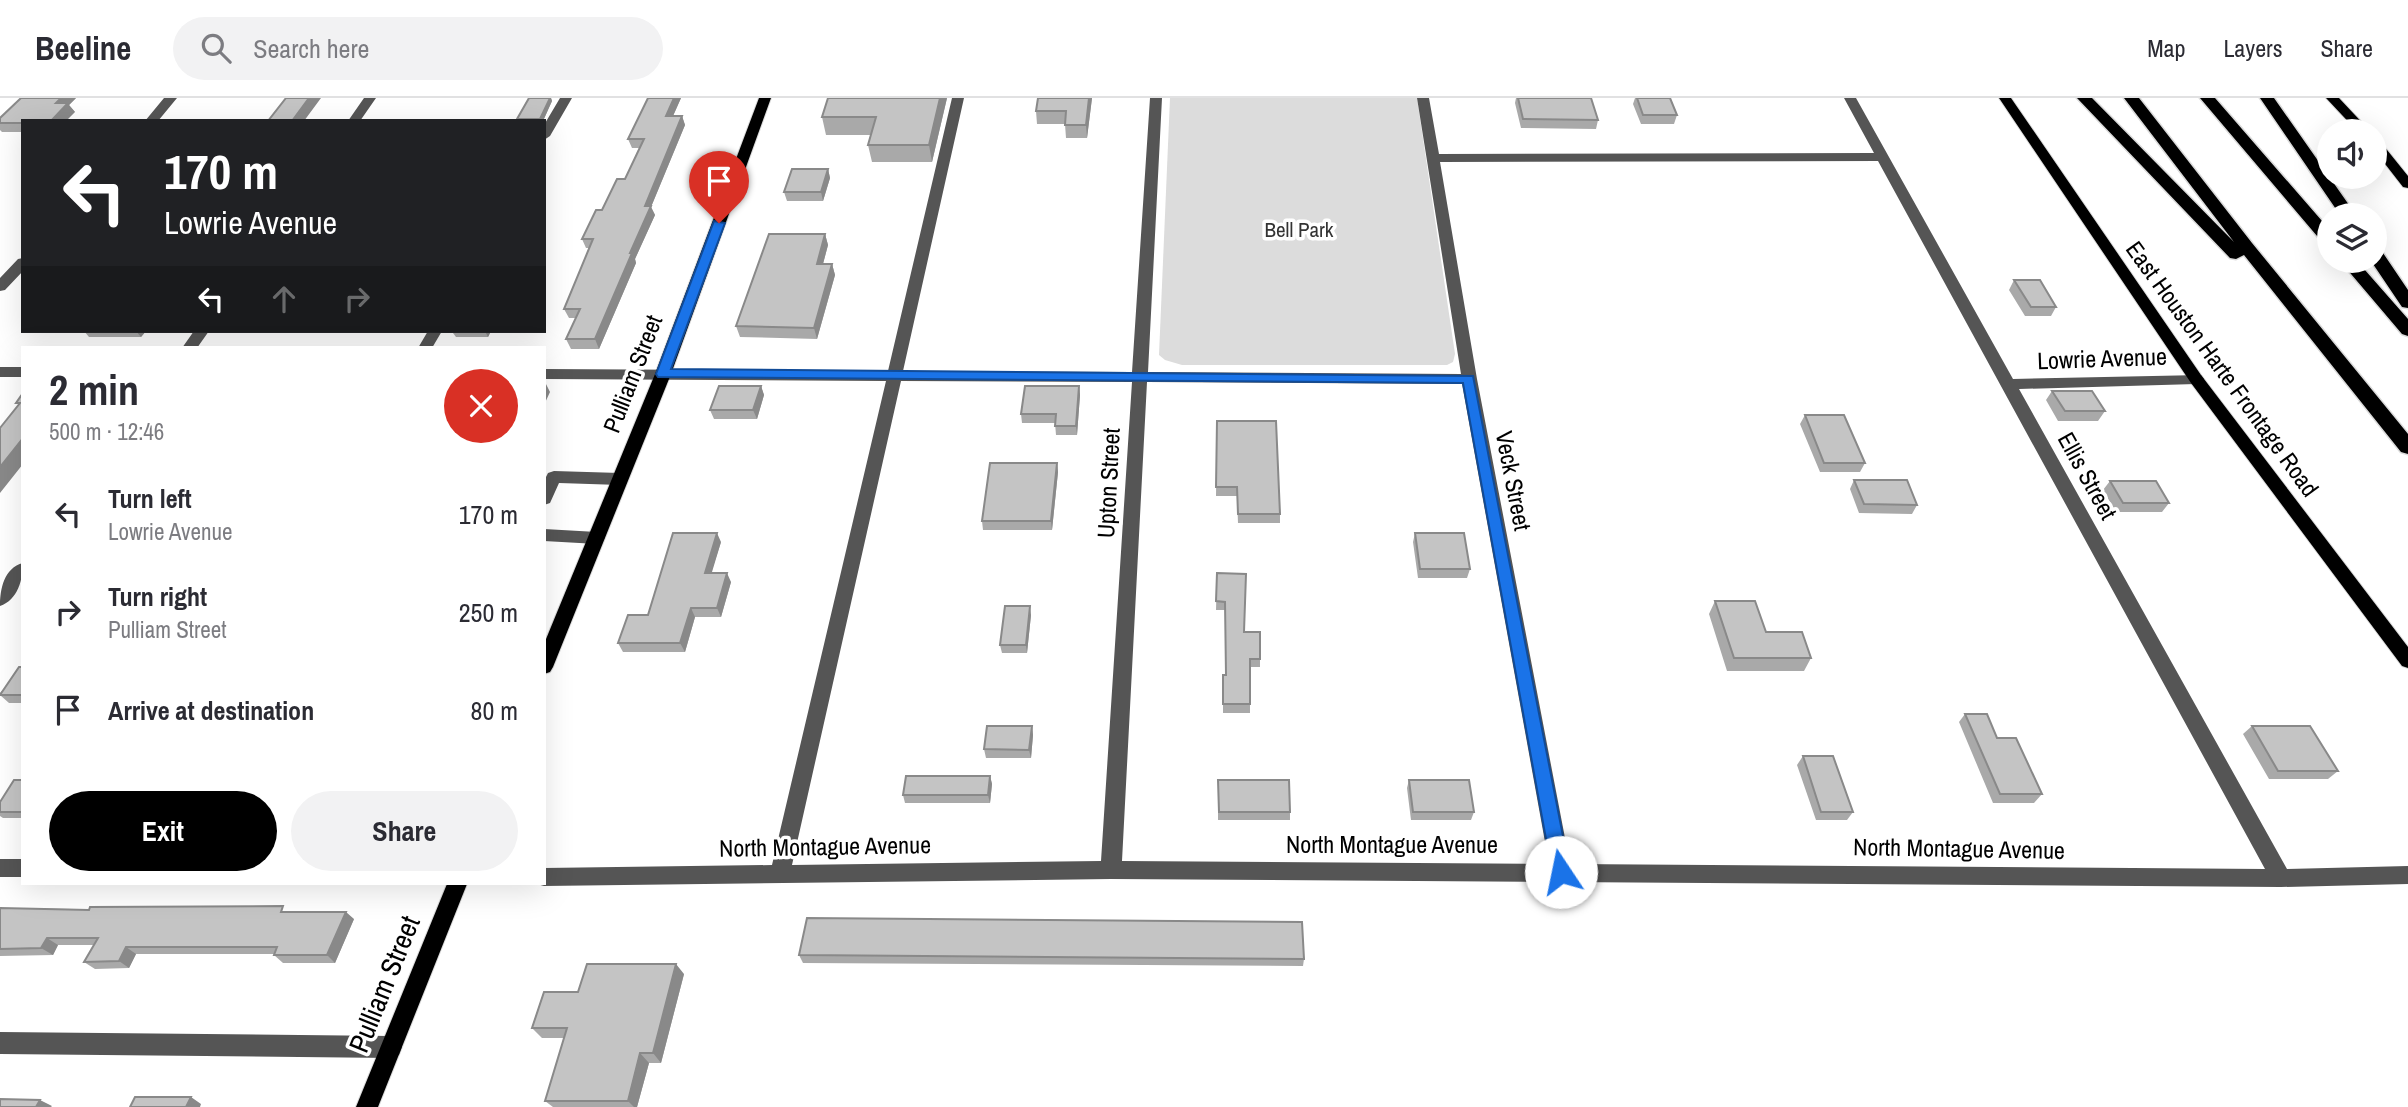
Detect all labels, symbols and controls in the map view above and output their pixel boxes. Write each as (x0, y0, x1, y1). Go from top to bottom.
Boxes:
search box (173, 17, 663, 80)
text: Beeline (35, 26, 131, 70)
icon: search (197, 29, 235, 67)
text: Search here (253, 31, 369, 66)
text: Map (2147, 32, 2185, 64)
text: Layers (2223, 32, 2282, 64)
text: Share (2320, 32, 2373, 64)
map controls (2317, 119, 2387, 273)
button: sound (2317, 119, 2387, 189)
text: 170 m (164, 138, 278, 204)
icon: left (49, 147, 140, 238)
pin (689, 151, 749, 223)
icon: arrive (700, 162, 738, 200)
text: Lowrie Avenue (164, 201, 337, 244)
button: layers (2317, 203, 2387, 273)
park label: Bell Park (1265, 215, 1334, 244)
street label: East Houston Harte Frontage Road (2119, 234, 2326, 503)
icon: left (192, 280, 230, 318)
icon: ahead (265, 280, 303, 318)
icon: right (338, 280, 376, 318)
street label: Pulliam Street (595, 310, 669, 437)
street label: Lowrie Avenue (2037, 340, 2167, 376)
text: 2 min (49, 362, 139, 418)
button: close (444, 369, 518, 443)
text: 500 m · 12:46 (49, 416, 164, 447)
street label: Upton Street (1089, 426, 1127, 539)
street label: Ellis Street (2051, 426, 2125, 525)
street label: Veck Street (1489, 428, 1539, 534)
text: Turn left (108, 481, 192, 516)
icon: left (49, 495, 87, 533)
text: 170 m (459, 497, 518, 532)
text: Lowrie Avenue (108, 516, 232, 547)
text: Turn right (108, 579, 207, 614)
icon: right (49, 593, 87, 631)
text: 250 m (459, 595, 518, 630)
text: Pulliam Street (108, 614, 226, 645)
icon: arrive (49, 691, 87, 729)
text: Arrive at destination (108, 693, 314, 728)
text: 80 m (471, 693, 518, 728)
button: Exit (49, 791, 277, 871)
button: Share (291, 791, 518, 871)
street label: North Montague Avenue (719, 828, 931, 864)
street label: North Montague Avenue (1286, 828, 1498, 860)
street label: North Montague Avenue (1853, 830, 2065, 866)
position arrow (1524, 835, 1598, 909)
street label: Pulliam Street (339, 910, 429, 1058)

